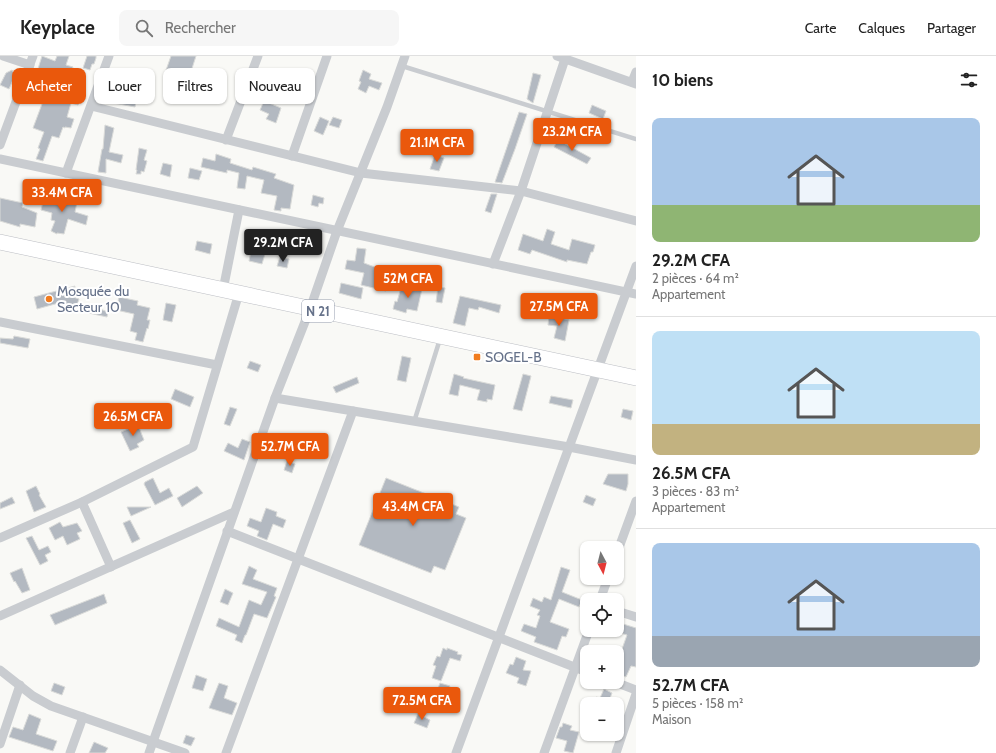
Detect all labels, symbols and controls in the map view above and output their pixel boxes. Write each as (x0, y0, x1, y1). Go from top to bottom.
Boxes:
search box (119, 10, 399, 46)
text: Keyplace (20, 16, 95, 39)
icon: search (133, 17, 155, 39)
text: Rechercher (165, 19, 236, 37)
text: Carte (805, 19, 836, 37)
text: Calques (858, 19, 905, 37)
text: Partager (927, 19, 976, 37)
chip: Acheter (12, 68, 86, 104)
chip: Louer (94, 68, 155, 104)
chip: Filtres (163, 68, 227, 104)
chip: Nouveau (235, 68, 315, 104)
icon: filters (958, 69, 980, 91)
text: 10 biens (652, 70, 713, 90)
pin: 23.2M CFA (526, 118, 618, 152)
text: 23.2M CFA (542, 123, 602, 139)
pin: 21.1M CFA (391, 129, 483, 163)
text: 21.1M CFA (409, 134, 465, 150)
icon: home (780, 144, 852, 216)
pin: 33.4M CFA (16, 179, 108, 213)
text: 33.4M CFA (32, 184, 92, 200)
pin: 29.2M CFA (237, 229, 329, 263)
text: 29.2M CFA (253, 234, 313, 250)
text: 29.2M CFA (652, 250, 730, 270)
pin: 52M CFA (371, 265, 445, 299)
text: 52M CFA (383, 270, 433, 286)
text: 2 pièces · 64 m² (652, 270, 739, 286)
place label: Mosquée du Secteur 10 (57, 282, 129, 316)
text: Appartement (652, 286, 725, 302)
pin: 27.5M CFA (513, 293, 605, 327)
marker: Mosquée du Secteur 10 (44, 294, 54, 304)
text: 27.5M CFA (530, 298, 588, 314)
road number: N 21 (302, 300, 334, 322)
place label: SOGEL-B (485, 348, 542, 366)
marker: SOGEL-B (472, 352, 482, 362)
icon: home (780, 357, 852, 429)
pin: 26.5M CFA (87, 403, 179, 437)
text: 26.5M CFA (103, 408, 163, 424)
pin: 52.7M CFA (244, 433, 336, 467)
text: 52.7M CFA (260, 438, 320, 454)
text: 26.5M CFA (652, 463, 730, 483)
text: 3 pièces · 83 m² (652, 483, 739, 499)
pin: 43.4M CFA (367, 493, 459, 527)
text: 43.4M CFA (382, 498, 444, 514)
text: Appartement (652, 499, 725, 515)
north arrow (580, 541, 624, 585)
map controls (580, 541, 624, 741)
icon: home (780, 569, 852, 641)
button: locate (580, 593, 624, 637)
button: + (580, 645, 624, 689)
text: 52.7M CFA (652, 675, 729, 695)
pin: 72.5M CFA (376, 687, 468, 721)
text: 72.5M CFA (392, 692, 452, 708)
text: 5 pièces · 158 m² (652, 695, 743, 711)
button: − (580, 697, 624, 741)
text: Maison (652, 711, 691, 727)

